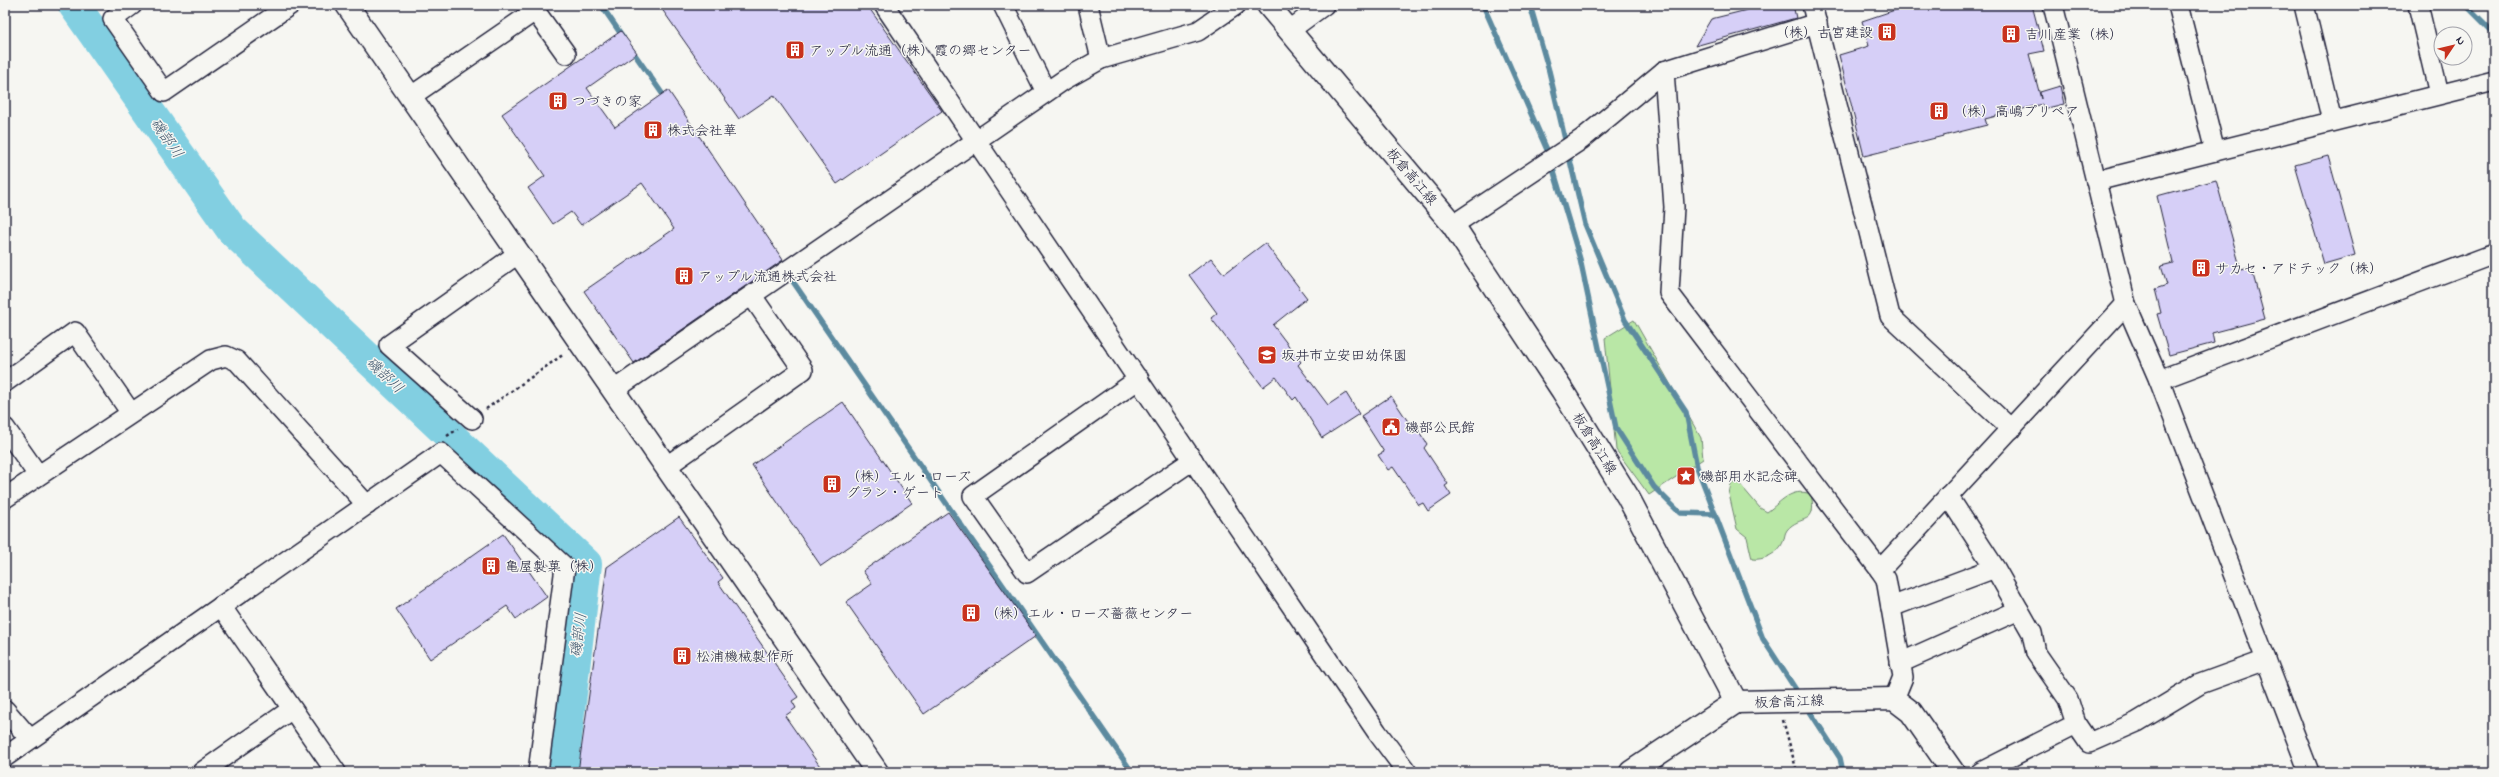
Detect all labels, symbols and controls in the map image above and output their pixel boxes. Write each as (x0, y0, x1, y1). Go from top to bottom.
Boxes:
building icon: （株）古宮建設 (1876, 21, 1898, 43)
place label: （株）古宮建設 (1775, 23, 1873, 44)
building icon: 吉川産業（株） (2000, 23, 2022, 45)
place label: 吉川産業（株） (2025, 25, 2123, 46)
north arrow (2433, 26, 2473, 66)
text: N (2452, 33, 2469, 48)
building icon: アップル流通（株）霞の郷センター (784, 39, 806, 61)
place label: アップル流通（株）霞の郷センター (809, 41, 1032, 62)
building icon: つづきの家 (547, 90, 569, 112)
place label: つづきの家 (572, 92, 642, 113)
building icon: （株）高嶋プリペア (1928, 100, 1950, 122)
place label: （株）高嶋プリペア (1953, 102, 2079, 123)
water label: 磯部川 (144, 114, 188, 163)
building icon: 株式会社華 (642, 119, 664, 141)
place label: 株式会社華 (667, 121, 737, 142)
street label: 板倉高江線 (1380, 143, 1441, 211)
building icon: サカセ・アドテック（株） (2190, 257, 2212, 279)
place label: サカセ・アドテック（株） (2215, 259, 2383, 280)
building icon: アップル流通株式会社 (673, 265, 695, 287)
place label: アップル流通株式会社 (698, 267, 837, 288)
school or university icon: 坂井市立安田幼保園 (1256, 344, 1278, 366)
place label: 坂井市立安田幼保園 (1281, 346, 1407, 367)
water label: 磯部川 (360, 352, 408, 399)
street label: 板倉高江線 (1566, 409, 1621, 479)
public building icon: 磯部公民館 (1380, 416, 1402, 438)
place label: 磯部公民館 (1405, 418, 1475, 439)
place icon: 磯部用水記念碑 (1675, 465, 1697, 487)
place label: （株）エル・ローズ グラン・ゲート (846, 467, 971, 504)
place label: 磯部用水記念碑 (1700, 467, 1798, 488)
building icon: （株）エル・ローズ グラン・ゲート (821, 473, 843, 495)
building icon: 亀屋製菓（株） (480, 555, 502, 577)
place label: 亀屋製菓（株） (505, 557, 603, 578)
building icon: （株）エル・ローズ薔薇センター (960, 602, 982, 624)
place label: （株）エル・ローズ薔薇センター (985, 604, 1193, 625)
water label: 磯部川 (565, 611, 593, 659)
building icon: 松浦機械製作所 (671, 645, 693, 667)
place label: 松浦機械製作所 (696, 647, 794, 668)
street label: 板倉高江線 (1754, 691, 1824, 714)

